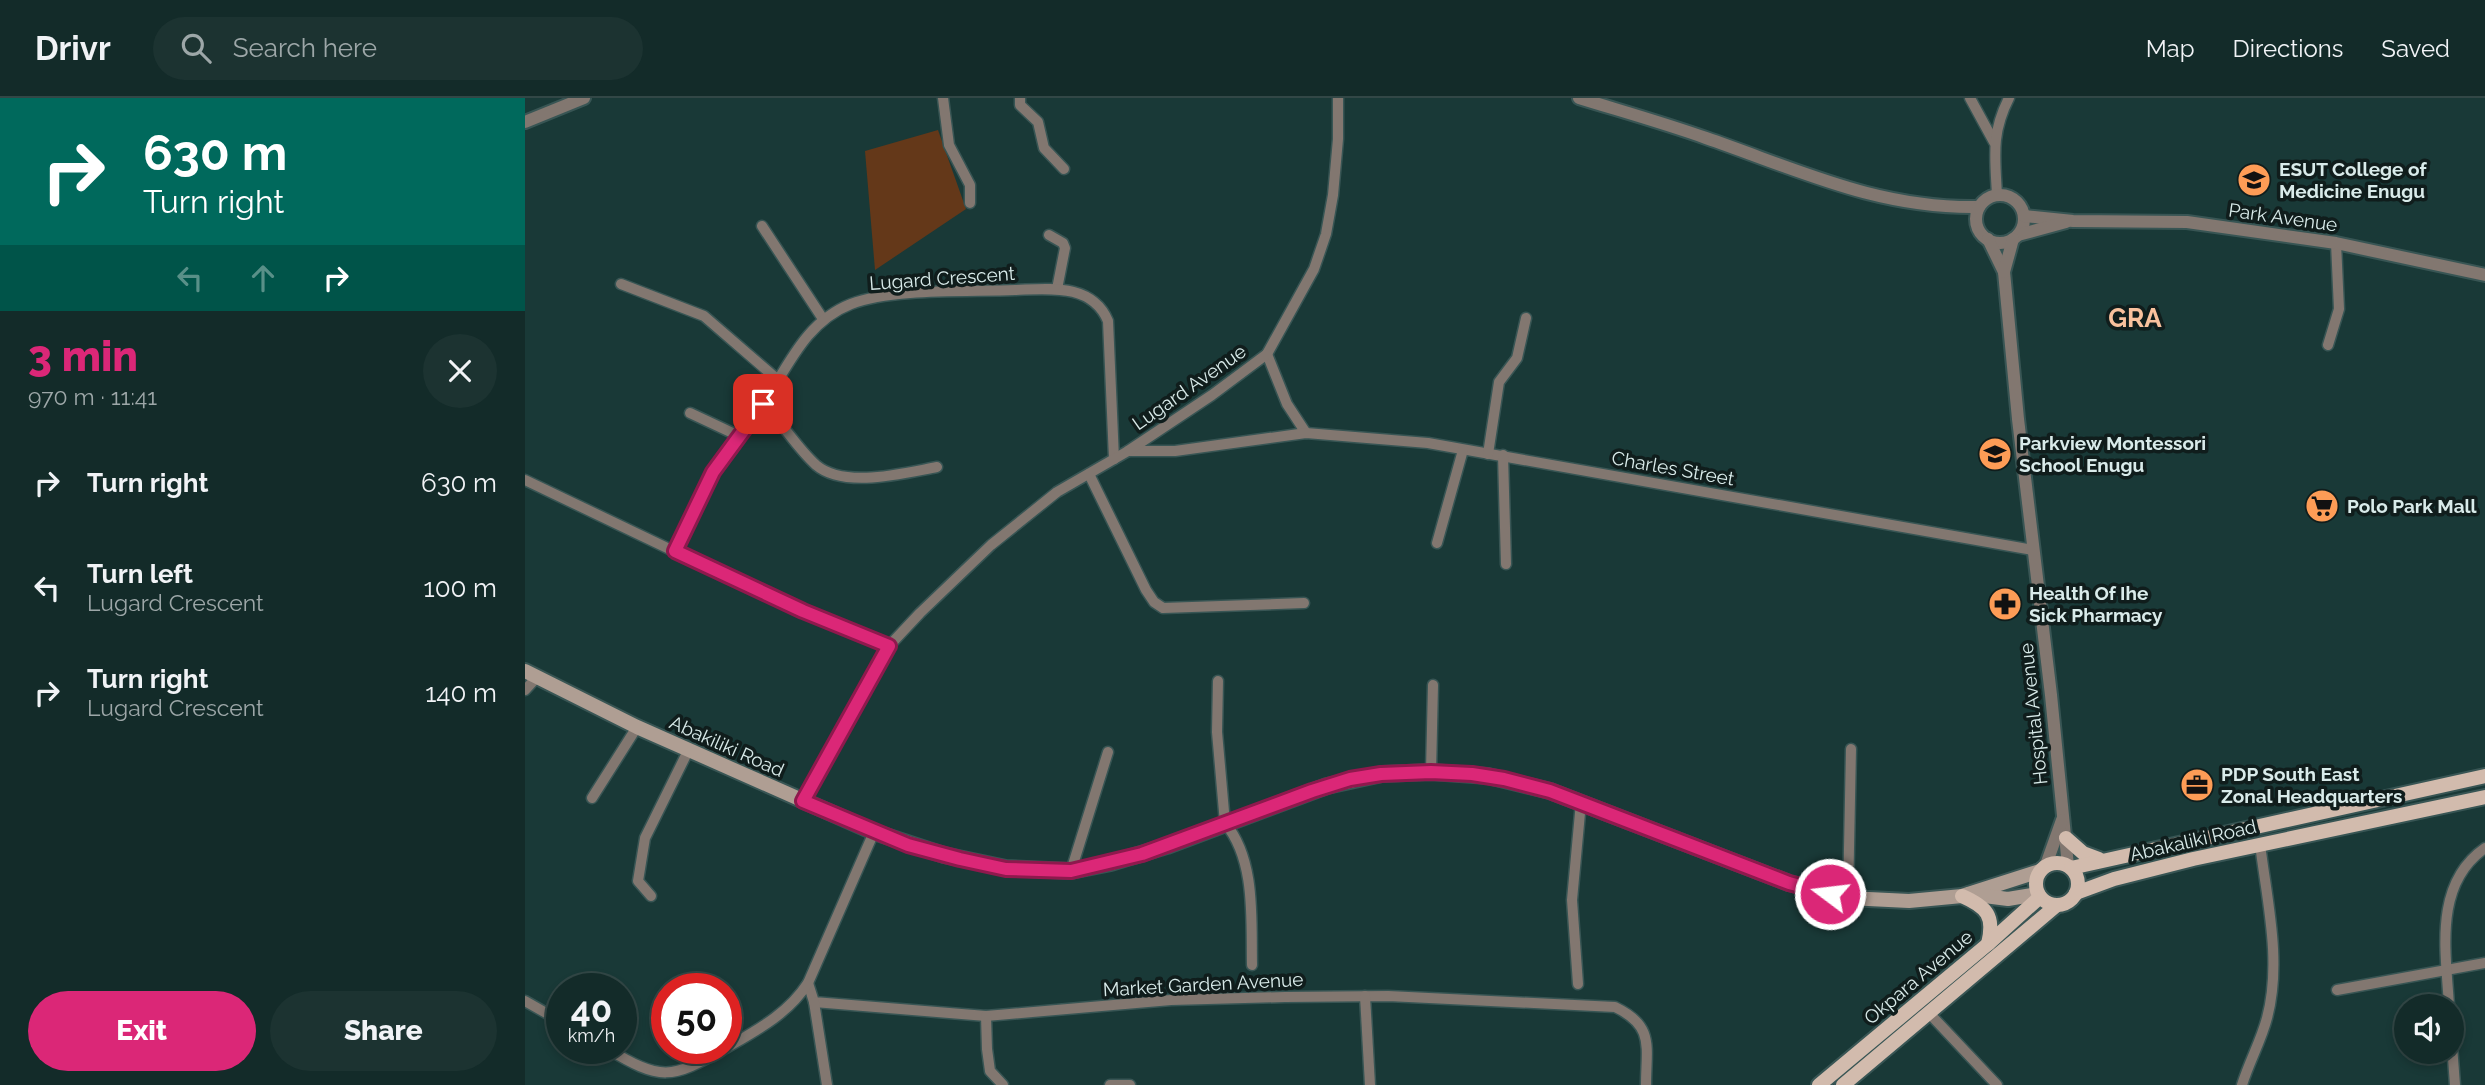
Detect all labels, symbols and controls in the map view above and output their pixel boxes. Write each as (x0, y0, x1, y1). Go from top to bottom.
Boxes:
search box (153, 17, 643, 80)
text: Drivr (35, 29, 111, 68)
icon: search (177, 29, 215, 67)
text: Search here (233, 33, 377, 63)
text: Map (2146, 34, 2195, 63)
text: Directions (2233, 34, 2343, 63)
text: Saved (2381, 34, 2450, 63)
text: 630 m (143, 124, 287, 181)
icon: right (28, 126, 119, 217)
place label: ESUT College of Medicine Enugu (2279, 158, 2427, 202)
school or university icon: ESUT College of Medicine Enugu (2235, 161, 2273, 199)
text: Turn right (143, 183, 284, 220)
street label: Park Avenue (2227, 198, 2339, 236)
icon: left (171, 259, 209, 297)
icon: ahead (244, 259, 282, 297)
icon: right (317, 259, 355, 297)
street label: Lugard Crescent (868, 262, 1016, 294)
district label: GRA (2108, 303, 2162, 333)
text: 3 min (28, 332, 138, 381)
button: close (423, 334, 497, 408)
street label: Lugard Avenue (1128, 340, 1250, 434)
pin (733, 374, 793, 434)
text: 970 m · 11:41 (28, 383, 157, 410)
icon: arrive (744, 385, 782, 423)
place label: Parkview Montessori School Enugu (2019, 432, 2206, 476)
school or university icon: Parkview Montessori School Enugu (1976, 435, 2014, 473)
street label: Charles Street (1610, 446, 1737, 490)
icon: right (28, 464, 66, 502)
text: Turn right (87, 468, 208, 498)
text: 630 m (421, 468, 497, 498)
supermarket icon: Polo Park Mall (2303, 487, 2341, 525)
place label: Polo Park Mall (2347, 495, 2478, 517)
text: Turn left (87, 559, 193, 589)
icon: left (28, 569, 66, 607)
text: 100 m (424, 573, 497, 603)
place label: Health Of Ihe Sick Pharmacy (2029, 582, 2163, 626)
pharmacy icon: Health Of Ihe Sick Pharmacy (1986, 585, 2024, 623)
text: Lugard Crescent (87, 589, 264, 616)
street label: Hospital Avenue (2015, 642, 2051, 786)
text: Turn right (87, 664, 208, 694)
icon: right (28, 674, 66, 712)
text: 140 m (425, 678, 497, 708)
text: Lugard Crescent (87, 694, 264, 721)
street label: Abakiliki Road (666, 711, 788, 781)
place label: PDP South East Zonal Headquarters (2221, 763, 2403, 807)
office icon: PDP South East Zonal Headquarters (2178, 766, 2216, 804)
street label: Abakaliki Road (2128, 815, 2258, 865)
position arrow (1793, 857, 1867, 931)
street label: Okpara Avenue (1859, 925, 1977, 1029)
street label: Market Garden Avenue (1102, 968, 1304, 1000)
speed limit sign: 50 (651, 973, 742, 1064)
text: 40 (571, 989, 612, 1030)
button: Exit (28, 991, 256, 1071)
button: Share (270, 991, 497, 1071)
map controls (2394, 994, 2464, 1064)
button: sound (2394, 994, 2464, 1064)
text: km/h (568, 1025, 615, 1046)

